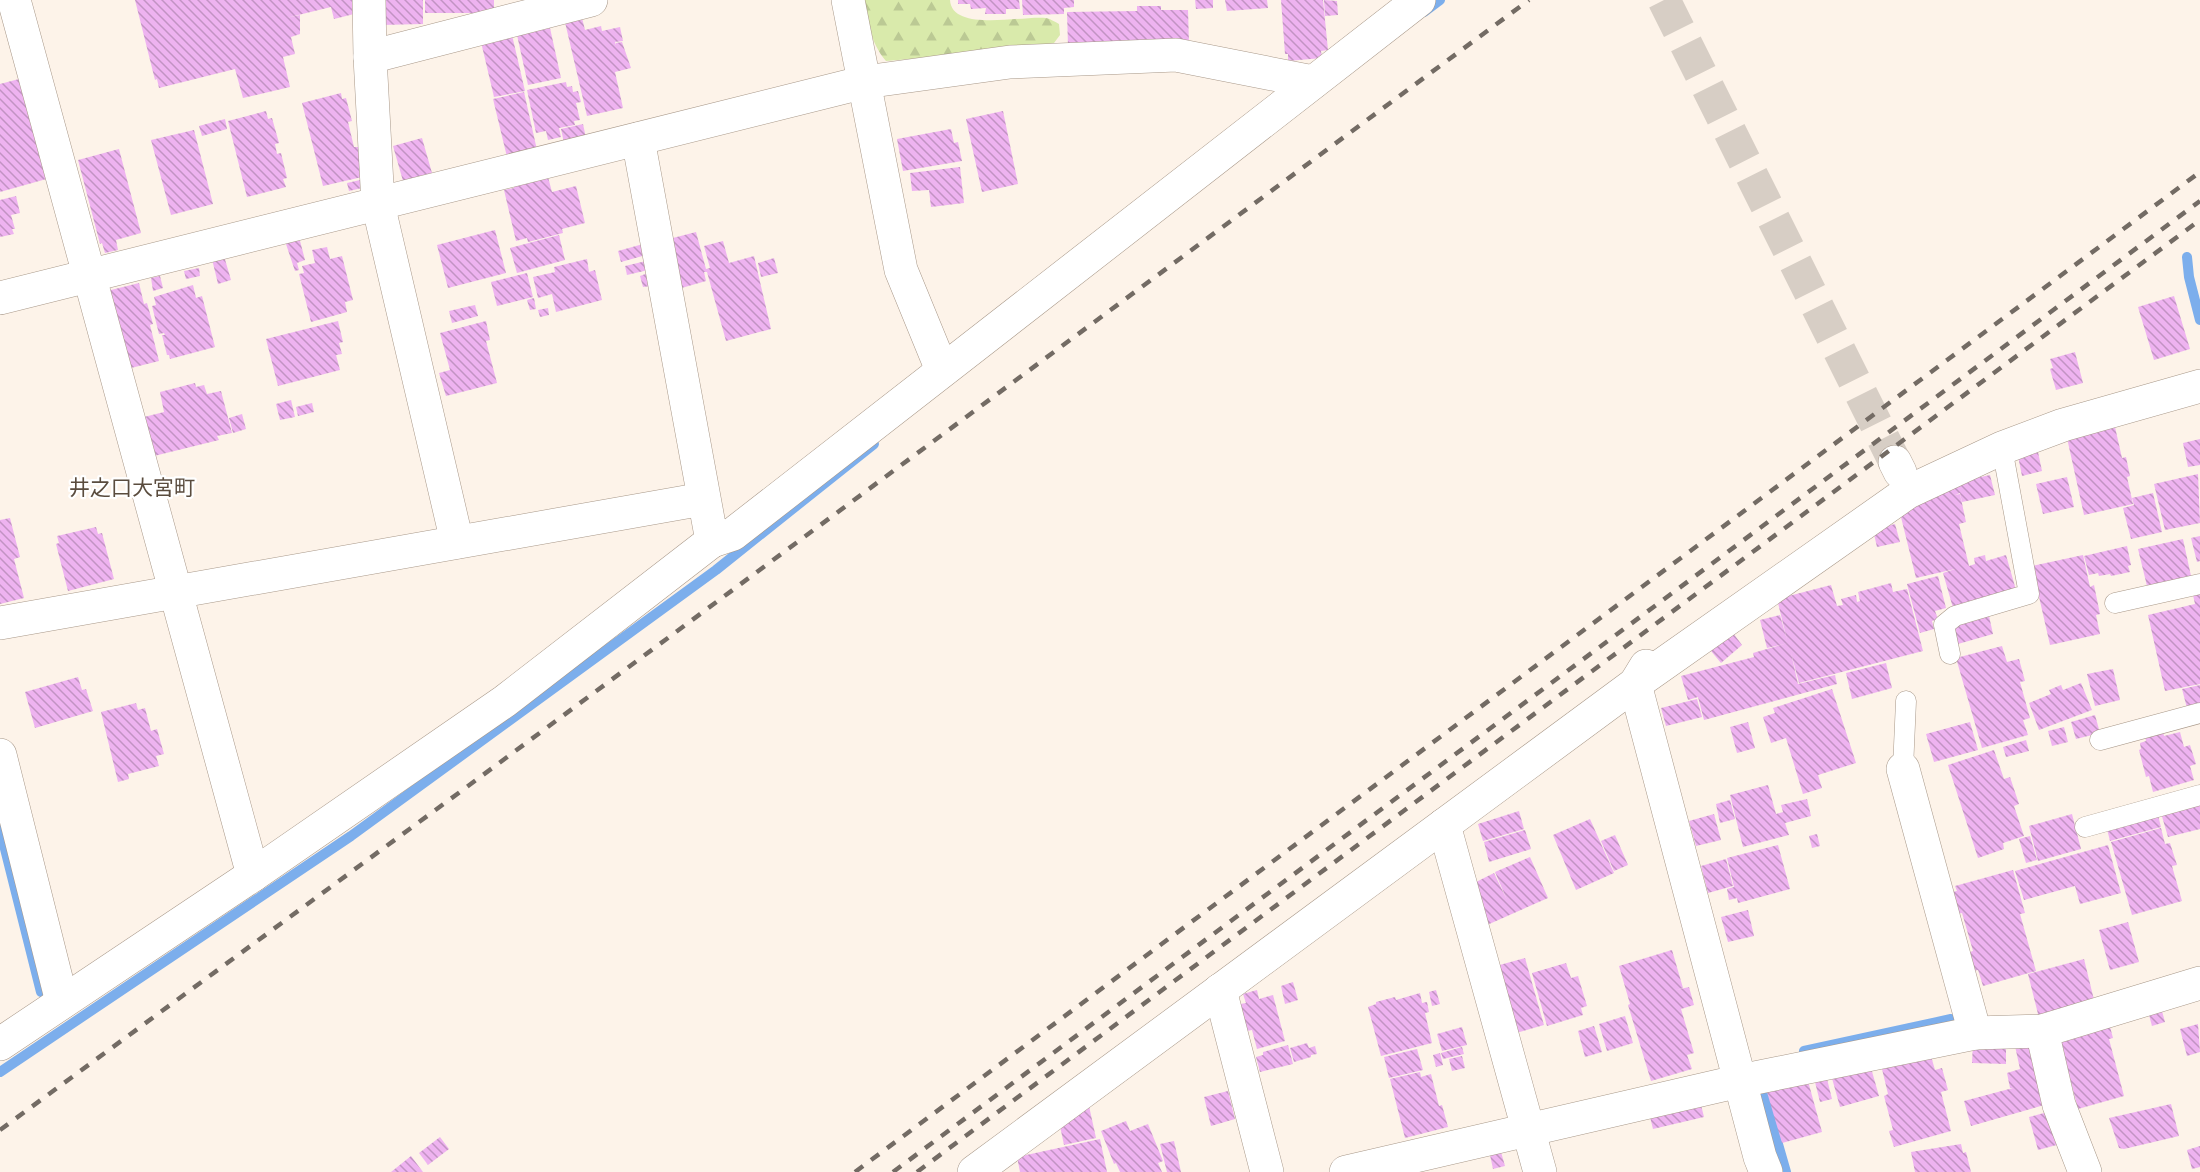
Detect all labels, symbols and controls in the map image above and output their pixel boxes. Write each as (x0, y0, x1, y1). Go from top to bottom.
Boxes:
district label: 井之口大宮町 (69, 476, 195, 499)

